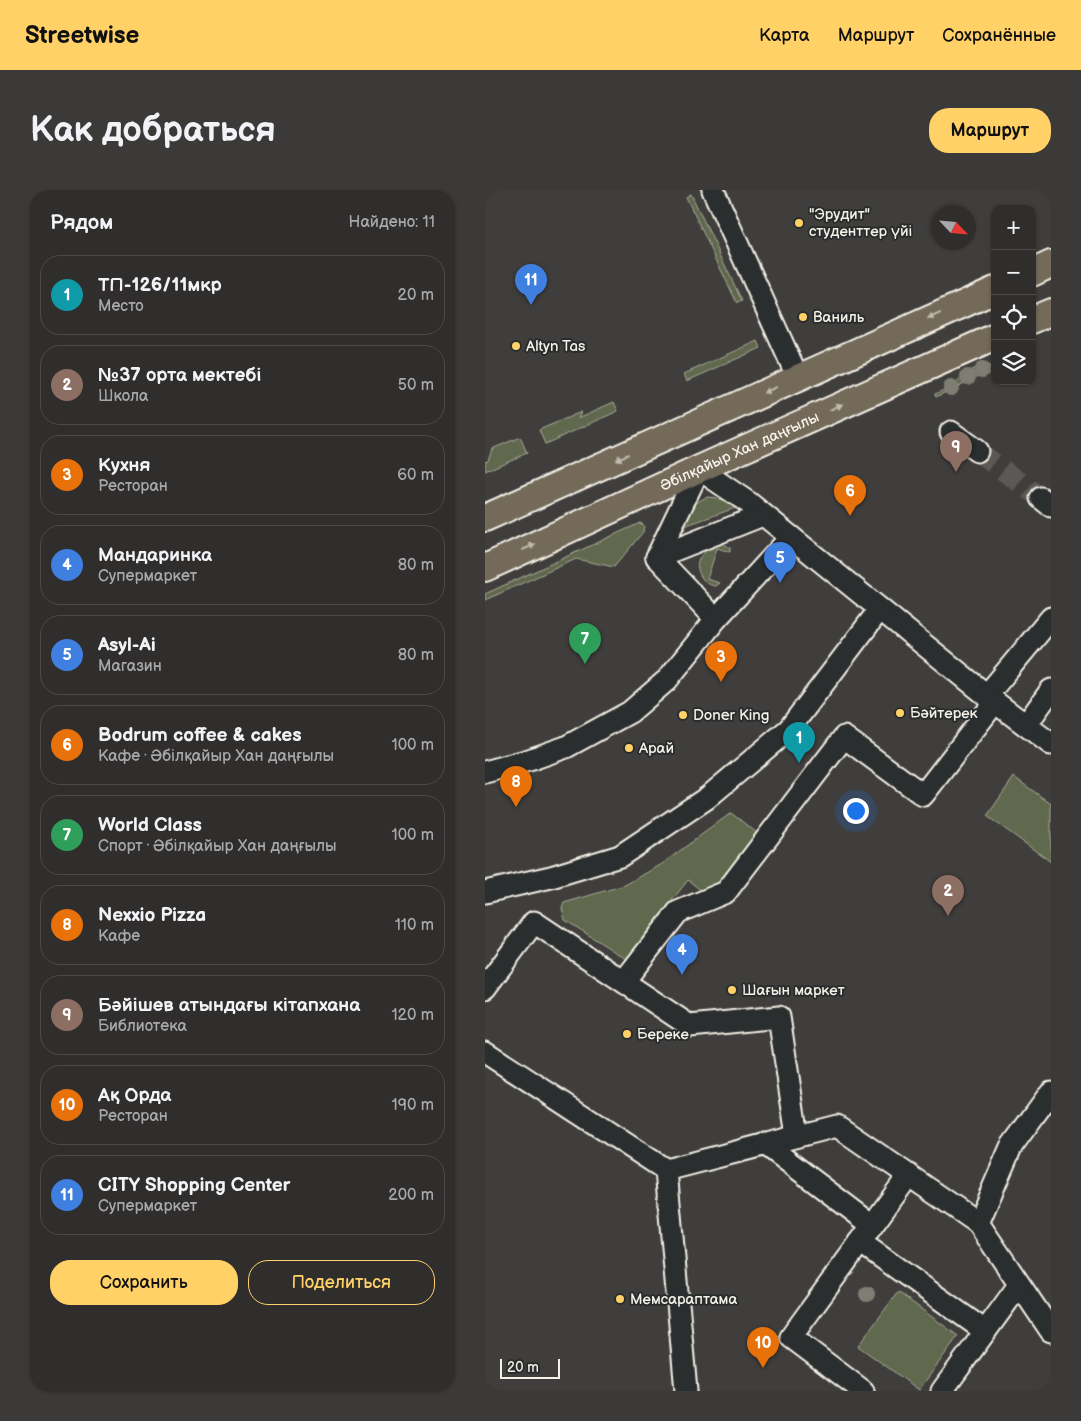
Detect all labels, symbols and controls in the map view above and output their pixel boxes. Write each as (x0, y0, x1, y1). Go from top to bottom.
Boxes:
text: Streetwise (25, 21, 139, 50)
text: Карта (759, 25, 810, 46)
text: Маршрут (838, 25, 914, 46)
text: Сохранённые (942, 25, 1056, 46)
button: Маршрут (929, 108, 1051, 153)
text: Как добраться (30, 109, 276, 152)
place label: "Эрудит" студенттер үйі (809, 205, 912, 241)
north arrow (931, 205, 976, 250)
map controls (991, 205, 1036, 385)
button: + (991, 205, 1036, 250)
text: Рядом (50, 210, 113, 235)
text: Найдено: 11 (349, 213, 435, 232)
marker: "Эрудит" студенттер үйі (793, 217, 805, 229)
button: − (991, 250, 1036, 295)
pin: 11 (515, 264, 547, 305)
text: ТП-126/11мкр (98, 274, 222, 297)
text: 1 (64, 286, 70, 305)
text: 20 m (398, 286, 434, 305)
button: locate (991, 295, 1036, 340)
text: Место (98, 297, 144, 316)
place label: Ваниль (813, 308, 865, 327)
marker: Ваниль (797, 311, 809, 323)
one-way arrow (927, 313, 941, 321)
place label: Altyn Tas (526, 337, 586, 356)
marker: Altyn Tas (510, 340, 522, 352)
button: layers (991, 340, 1036, 385)
text: №37 орта мектебі (98, 364, 261, 387)
text: 2 (62, 376, 72, 395)
text: 50 m (398, 376, 434, 395)
text: Школа (98, 387, 148, 406)
one-way arrow (763, 387, 777, 395)
one-way arrow (829, 403, 843, 411)
street label: Әбілқайыр Хан даңғылы (657, 407, 822, 495)
pin: 9 (940, 431, 972, 472)
one-way arrow (615, 453, 629, 461)
text: Кухня (98, 454, 150, 477)
text: 3 (62, 466, 72, 485)
text: 60 m (397, 466, 434, 485)
pin: 6 (834, 475, 866, 516)
text: Ресторан (98, 477, 168, 496)
pin: 5 (764, 542, 796, 583)
one-way arrow (522, 543, 536, 551)
text: Мандаринка (98, 544, 212, 567)
text: 4 (62, 556, 72, 575)
text: 80 m (398, 556, 434, 575)
text: Супермаркет (98, 567, 197, 586)
pin: 7 (569, 623, 601, 664)
text: Asyl-Ai (98, 634, 156, 657)
pin: 3 (705, 641, 737, 682)
text: 5 (62, 646, 72, 665)
text: 80 m (398, 646, 434, 665)
text: Магазин (98, 657, 162, 676)
place label: Бәйтерек (910, 704, 977, 723)
place label: Doner King (693, 706, 769, 725)
marker: Бәйтерек (894, 707, 906, 719)
marker: Doner King (677, 709, 689, 721)
pin: 1 (783, 722, 815, 763)
text: Bodrum coffee & cakes (98, 724, 302, 747)
text: 6 (62, 736, 72, 755)
text: 100 m (391, 736, 434, 755)
place label: Арай (638, 739, 674, 758)
marker: Арай (623, 742, 635, 754)
text: Кафе · Әбілқайыр Хан даңғылы (98, 747, 334, 766)
pin: 8 (500, 766, 532, 807)
your location (843, 798, 869, 824)
text: World Class (98, 814, 202, 837)
text: 7 (63, 826, 71, 845)
text: 100 m (391, 826, 434, 845)
text: Спорт · Әбілқайыр Хан даңғылы (98, 837, 337, 856)
pin: 2 (932, 875, 964, 916)
text: Nexxio Pizza (98, 904, 206, 927)
text: 8 (62, 916, 72, 935)
text: 110 m (395, 916, 434, 935)
text: Кафе (98, 927, 140, 946)
pin: 4 (666, 934, 698, 975)
place label: Шағын маркет (742, 981, 845, 1000)
marker: Шағын маркет (726, 984, 738, 996)
text: Бәйішев атындағы кітапхана (98, 994, 360, 1017)
text: 9 (62, 1006, 72, 1025)
text: 120 m (391, 1006, 434, 1025)
text: Библиотека (98, 1017, 187, 1036)
place label: Береке (637, 1025, 689, 1044)
marker: Береке (621, 1028, 633, 1040)
text: Ақ Орда (98, 1084, 171, 1107)
text: 10 (59, 1096, 75, 1115)
text: 190 m (392, 1096, 434, 1115)
text: Ресторан (98, 1107, 168, 1126)
text: CITY Shopping Center (98, 1174, 290, 1197)
text: 11 (60, 1186, 74, 1205)
text: 200 m (388, 1186, 434, 1205)
text: Супермаркет (98, 1197, 197, 1216)
button: Сохранить (50, 1260, 238, 1305)
button: Поделиться (248, 1260, 435, 1305)
place label: Мемсараптама (630, 1290, 737, 1309)
marker: Мемсараптама (614, 1293, 626, 1305)
pin: 10 (747, 1327, 779, 1368)
scale bar (500, 1356, 560, 1379)
text: 20 m (507, 1359, 539, 1376)

